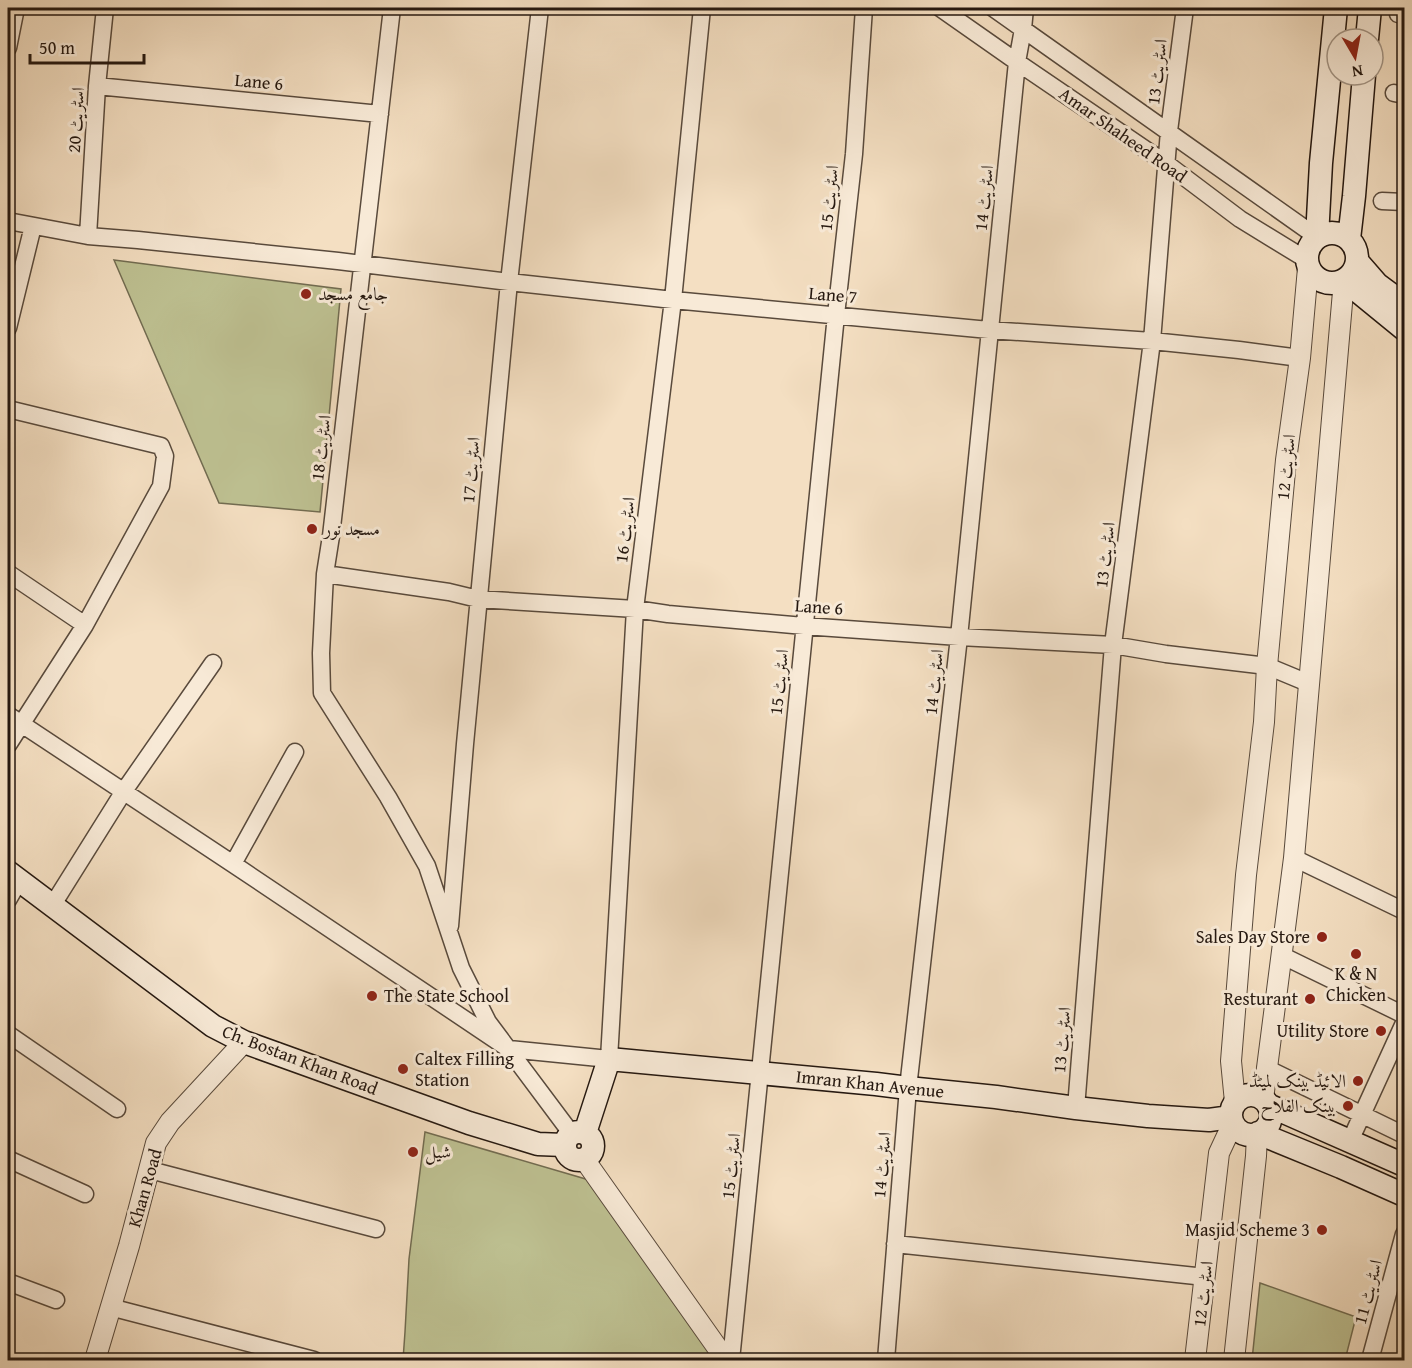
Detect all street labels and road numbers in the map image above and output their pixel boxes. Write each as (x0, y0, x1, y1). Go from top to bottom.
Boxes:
street label: اسٹریٹ 13 (1139, 37, 1174, 106)
street label: Lane 6 (234, 66, 284, 97)
street label: Amar Shaheed Road (1054, 80, 1193, 189)
street label: اسٹریٹ 20 (60, 86, 91, 154)
street label: اسٹریٹ 15 (812, 164, 845, 232)
street label: اسٹریٹ 14 (967, 164, 1000, 232)
street label: Lane 7 (808, 279, 858, 310)
street label: اسٹریٹ 18 (303, 413, 338, 482)
street label: اسٹریٹ 12 (1269, 433, 1302, 501)
street label: اسٹریٹ 17 (454, 436, 487, 504)
street label: اسٹریٹ 16 (607, 495, 642, 564)
street label: اسٹریٹ 13 (1087, 520, 1122, 589)
street label: Lane 6 (794, 591, 844, 622)
street label: اسٹریٹ 15 (762, 648, 795, 716)
street label: اسٹریٹ 14 (917, 648, 950, 716)
street label: اسٹریٹ 13 (1045, 1006, 1078, 1074)
street label: Ch. Bostan Khan Road (218, 1017, 382, 1102)
street label: Imran Khan Avenue (795, 1062, 945, 1105)
street label: اسٹریٹ 14 (865, 1131, 898, 1199)
street label: اسٹریٹ 15 (714, 1132, 747, 1200)
street label: Khan Road (120, 1145, 169, 1231)
street label: اسٹریٹ 11 (1346, 1256, 1389, 1327)
street label: اسٹریٹ 12 (1185, 1259, 1220, 1328)

